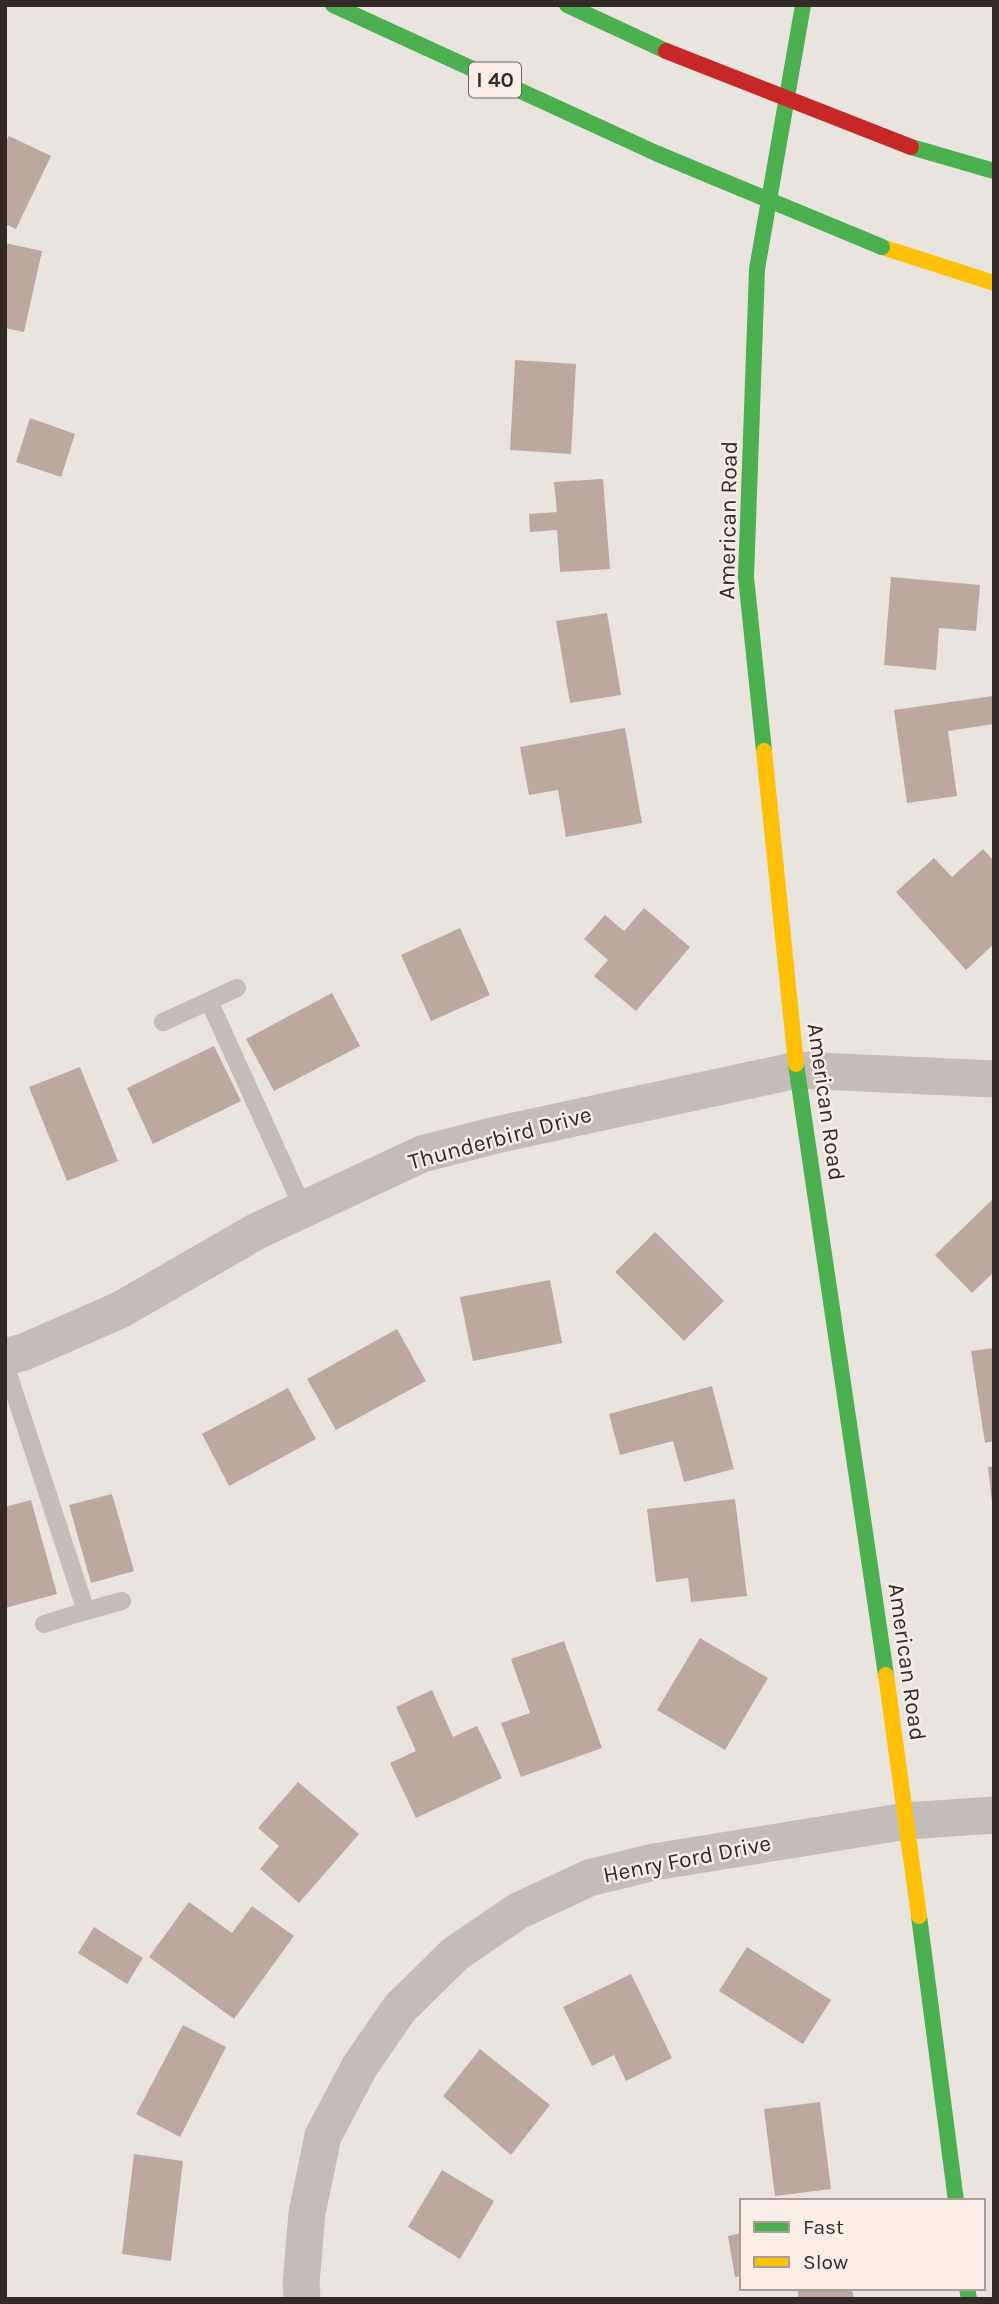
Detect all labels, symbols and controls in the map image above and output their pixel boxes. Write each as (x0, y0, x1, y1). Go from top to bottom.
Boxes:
road number: I 40 (469, 62, 521, 98)
street label: American Road (713, 441, 743, 599)
street label: American Road (802, 1022, 850, 1182)
street label: Thunderbird Drive (405, 1101, 595, 1175)
street label: American Road (883, 1582, 931, 1742)
street label: Henry Ford Drive (601, 1829, 773, 1889)
legend (740, 2199, 985, 2290)
text: Fast (803, 2215, 844, 2239)
text: Slow (803, 2250, 848, 2274)

